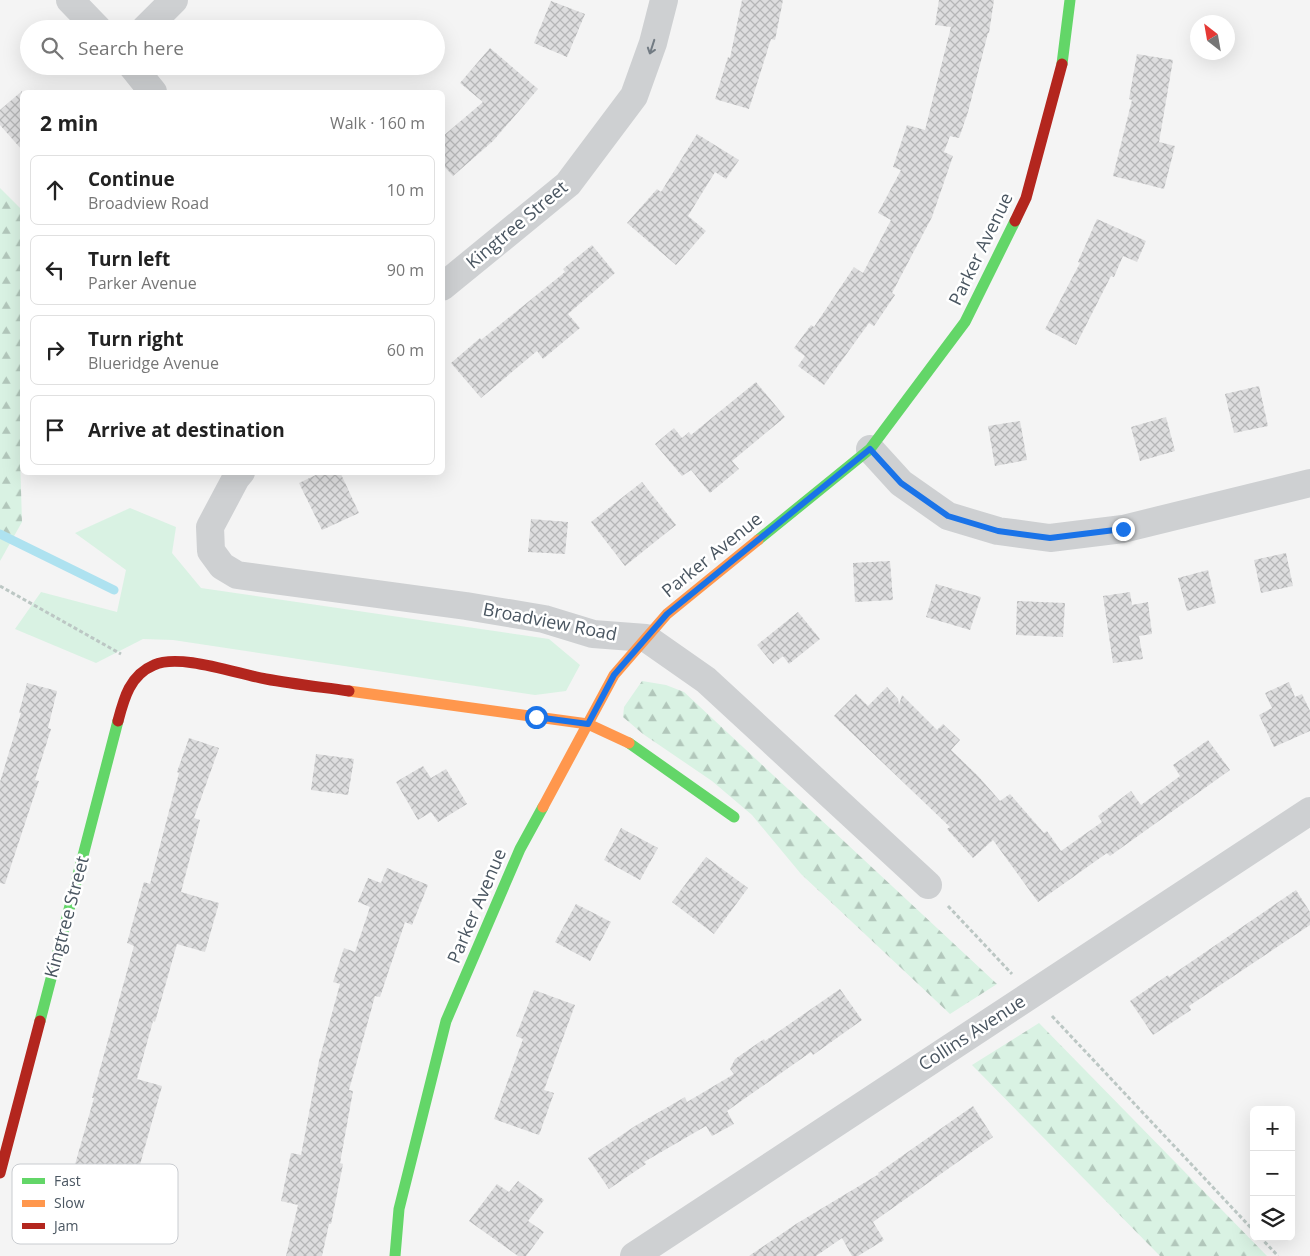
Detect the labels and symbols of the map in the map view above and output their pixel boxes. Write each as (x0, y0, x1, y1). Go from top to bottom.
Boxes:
north arrow (1190, 15, 1235, 60)
one-way arrow (646, 39, 656, 55)
street label: Kingtree Street (461, 175, 572, 274)
street label: Parker Avenue (942, 188, 1018, 309)
street label: Parker Avenue (656, 506, 767, 602)
route end (1112, 518, 1135, 541)
street label: Broadview Road (481, 596, 619, 646)
route start (525, 706, 548, 729)
street label: Parker Avenue (441, 845, 511, 967)
street label: Kingtree Street (38, 853, 94, 980)
street label: Collins Avenue (913, 989, 1029, 1076)
legend (12, 1164, 178, 1244)
text: Fast (54, 1171, 81, 1190)
text: Slow (54, 1193, 85, 1212)
text: Jam (52, 1216, 79, 1235)

